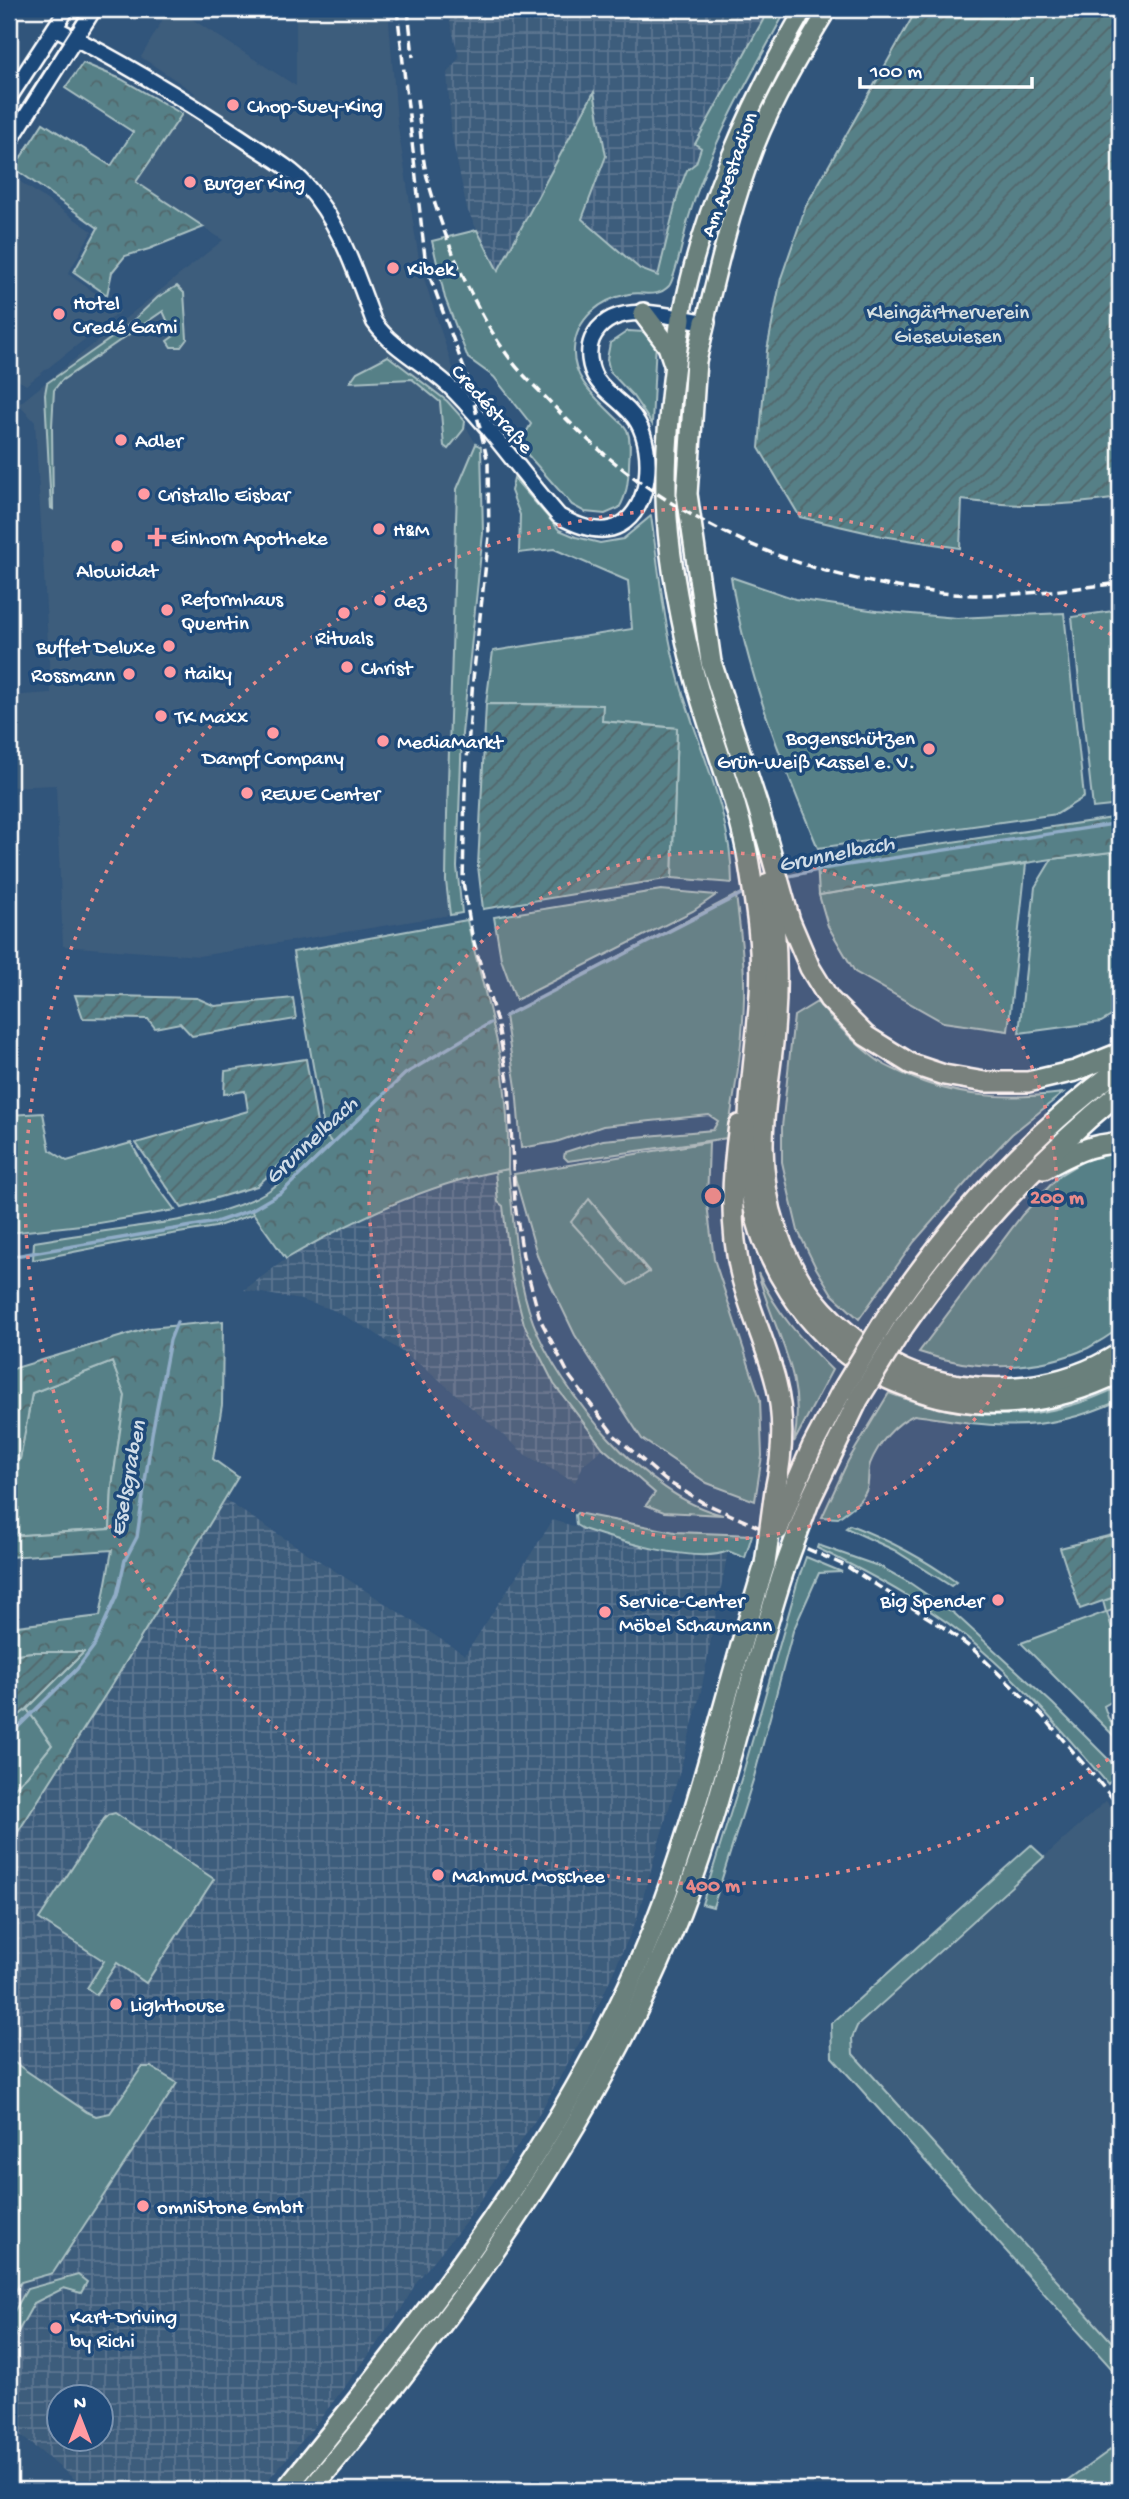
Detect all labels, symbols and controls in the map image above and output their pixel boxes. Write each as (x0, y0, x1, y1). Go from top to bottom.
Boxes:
scale bar (860, 46, 1031, 90)
text: 100 m (869, 61, 922, 86)
place label: Chop-Suey-King (247, 96, 383, 121)
marker: Chop-Suey-King (225, 97, 241, 113)
street label: Am Auestadion (697, 109, 765, 241)
place label: Burger King (203, 173, 305, 198)
marker: Burger King (182, 174, 198, 190)
place label: Kibek (407, 259, 457, 284)
marker: Kibek (385, 260, 401, 276)
place label: Hotel Credé Garni (73, 293, 178, 342)
park label: Kleingärtnerverein Giesewiesen (867, 302, 1029, 351)
marker: Hotel Credé Garni (51, 306, 67, 322)
street label: Credéstraße (444, 360, 538, 461)
place label: Adler (135, 431, 184, 456)
marker: Adler (113, 432, 129, 448)
place label: Cristallo Eisbar (158, 485, 292, 510)
marker: Cristallo Eisbar (136, 486, 152, 502)
place label: H&M (393, 520, 430, 545)
marker: H&M (371, 521, 387, 537)
place label: Einhorn Apotheke (171, 528, 329, 553)
marker: Einhorn Apotheke (149, 529, 165, 545)
marker: Alowidat (109, 538, 125, 554)
place label: Alowidat (76, 561, 160, 586)
place label: Reformhaus Quentin (181, 589, 284, 638)
place label: dez (394, 591, 427, 616)
marker: dez (372, 592, 388, 608)
marker: Reformhaus Quentin (159, 602, 175, 618)
marker: Rituals (336, 605, 352, 621)
place label: Rituals (315, 628, 374, 653)
place label: Buffet Deluxe (35, 637, 156, 662)
marker: Buffet Deluxe (161, 638, 177, 654)
place label: Christ (361, 658, 414, 683)
marker: Christ (339, 659, 355, 675)
place label: Haiky (184, 663, 232, 688)
marker: Haiky (162, 664, 178, 680)
place label: Rossmann (31, 665, 115, 690)
marker: Rossmann (121, 666, 137, 682)
place label: TK Maxx (174, 707, 248, 732)
marker: TK Maxx (153, 708, 169, 724)
marker: Dampf Company (265, 725, 281, 741)
place label: Bogenschützen Grün-Weiß Kassel e. V. (717, 728, 915, 777)
place label: MediaMarkt (397, 732, 505, 757)
marker: MediaMarkt (375, 733, 391, 749)
marker: Bogenschützen Grün-Weiß Kassel e. V. (921, 741, 937, 757)
place label: Dampf Company (200, 748, 344, 773)
place label: REWE Center (261, 784, 382, 809)
marker: REWE Center (239, 785, 255, 801)
water label: Grunnelbach (777, 831, 897, 880)
water label: Grunnelbach (260, 1091, 365, 1191)
centre of rings (701, 1184, 725, 1208)
text: 200 m (1030, 1187, 1084, 1212)
water label: Eselsgraben (105, 1418, 154, 1539)
place label: Service-Center Möbel Schaumann (619, 1591, 772, 1640)
place label: Big Spender (879, 1591, 986, 1616)
marker: Big Spender (990, 1592, 1006, 1608)
marker: Service-Center Möbel Schaumann (597, 1604, 613, 1620)
place label: Mahmud Moschee (452, 1866, 606, 1891)
marker: Mahmud Moschee (430, 1867, 446, 1883)
text: 400 m (685, 1875, 740, 1900)
place label: Lighthouse (130, 1995, 226, 2020)
marker: Lighthouse (108, 1996, 124, 2012)
place label: omniStone GmbH (157, 2197, 305, 2222)
marker: omniStone GmbH (135, 2198, 151, 2214)
place label: Kart-Driving by Richi (70, 2307, 177, 2356)
marker: Kart-Driving by Richi (48, 2320, 64, 2336)
north arrow (46, 2384, 116, 2454)
text: N (74, 2393, 86, 2416)

